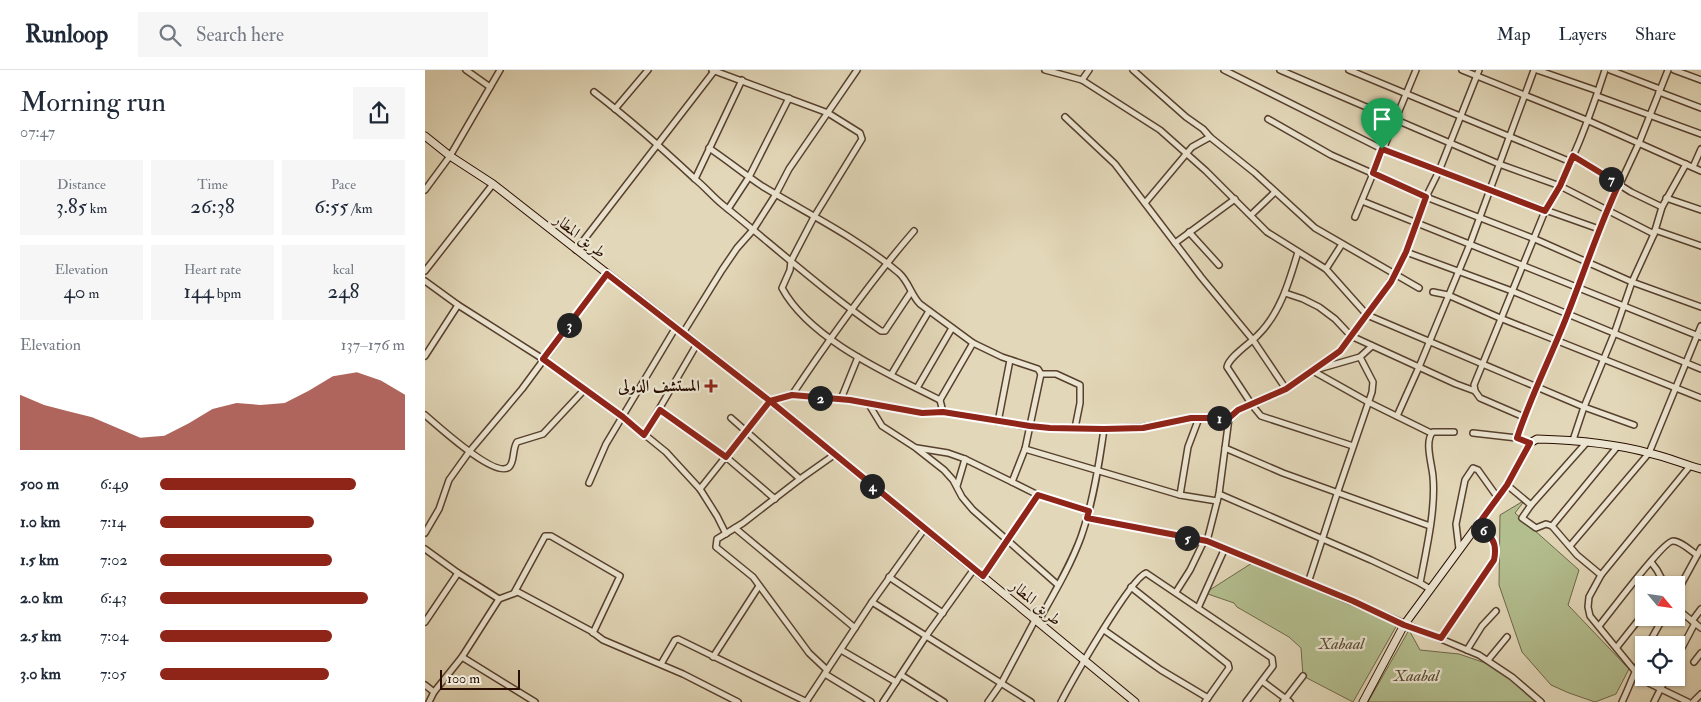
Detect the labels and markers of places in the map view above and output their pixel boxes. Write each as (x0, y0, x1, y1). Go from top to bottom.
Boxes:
pin (1361, 98, 1403, 149)
pin: 7 (1599, 166, 1623, 192)
pin: 3 (557, 312, 581, 338)
place label: المستشف الدولى (617, 376, 700, 396)
marker: المستشف الدولى (704, 379, 718, 393)
pin: 2 (807, 386, 833, 410)
pin: 1 (1207, 406, 1231, 430)
pin: 4 (859, 474, 885, 498)
pin: 6 (1471, 518, 1495, 542)
pin: 5 (1175, 526, 1199, 550)

